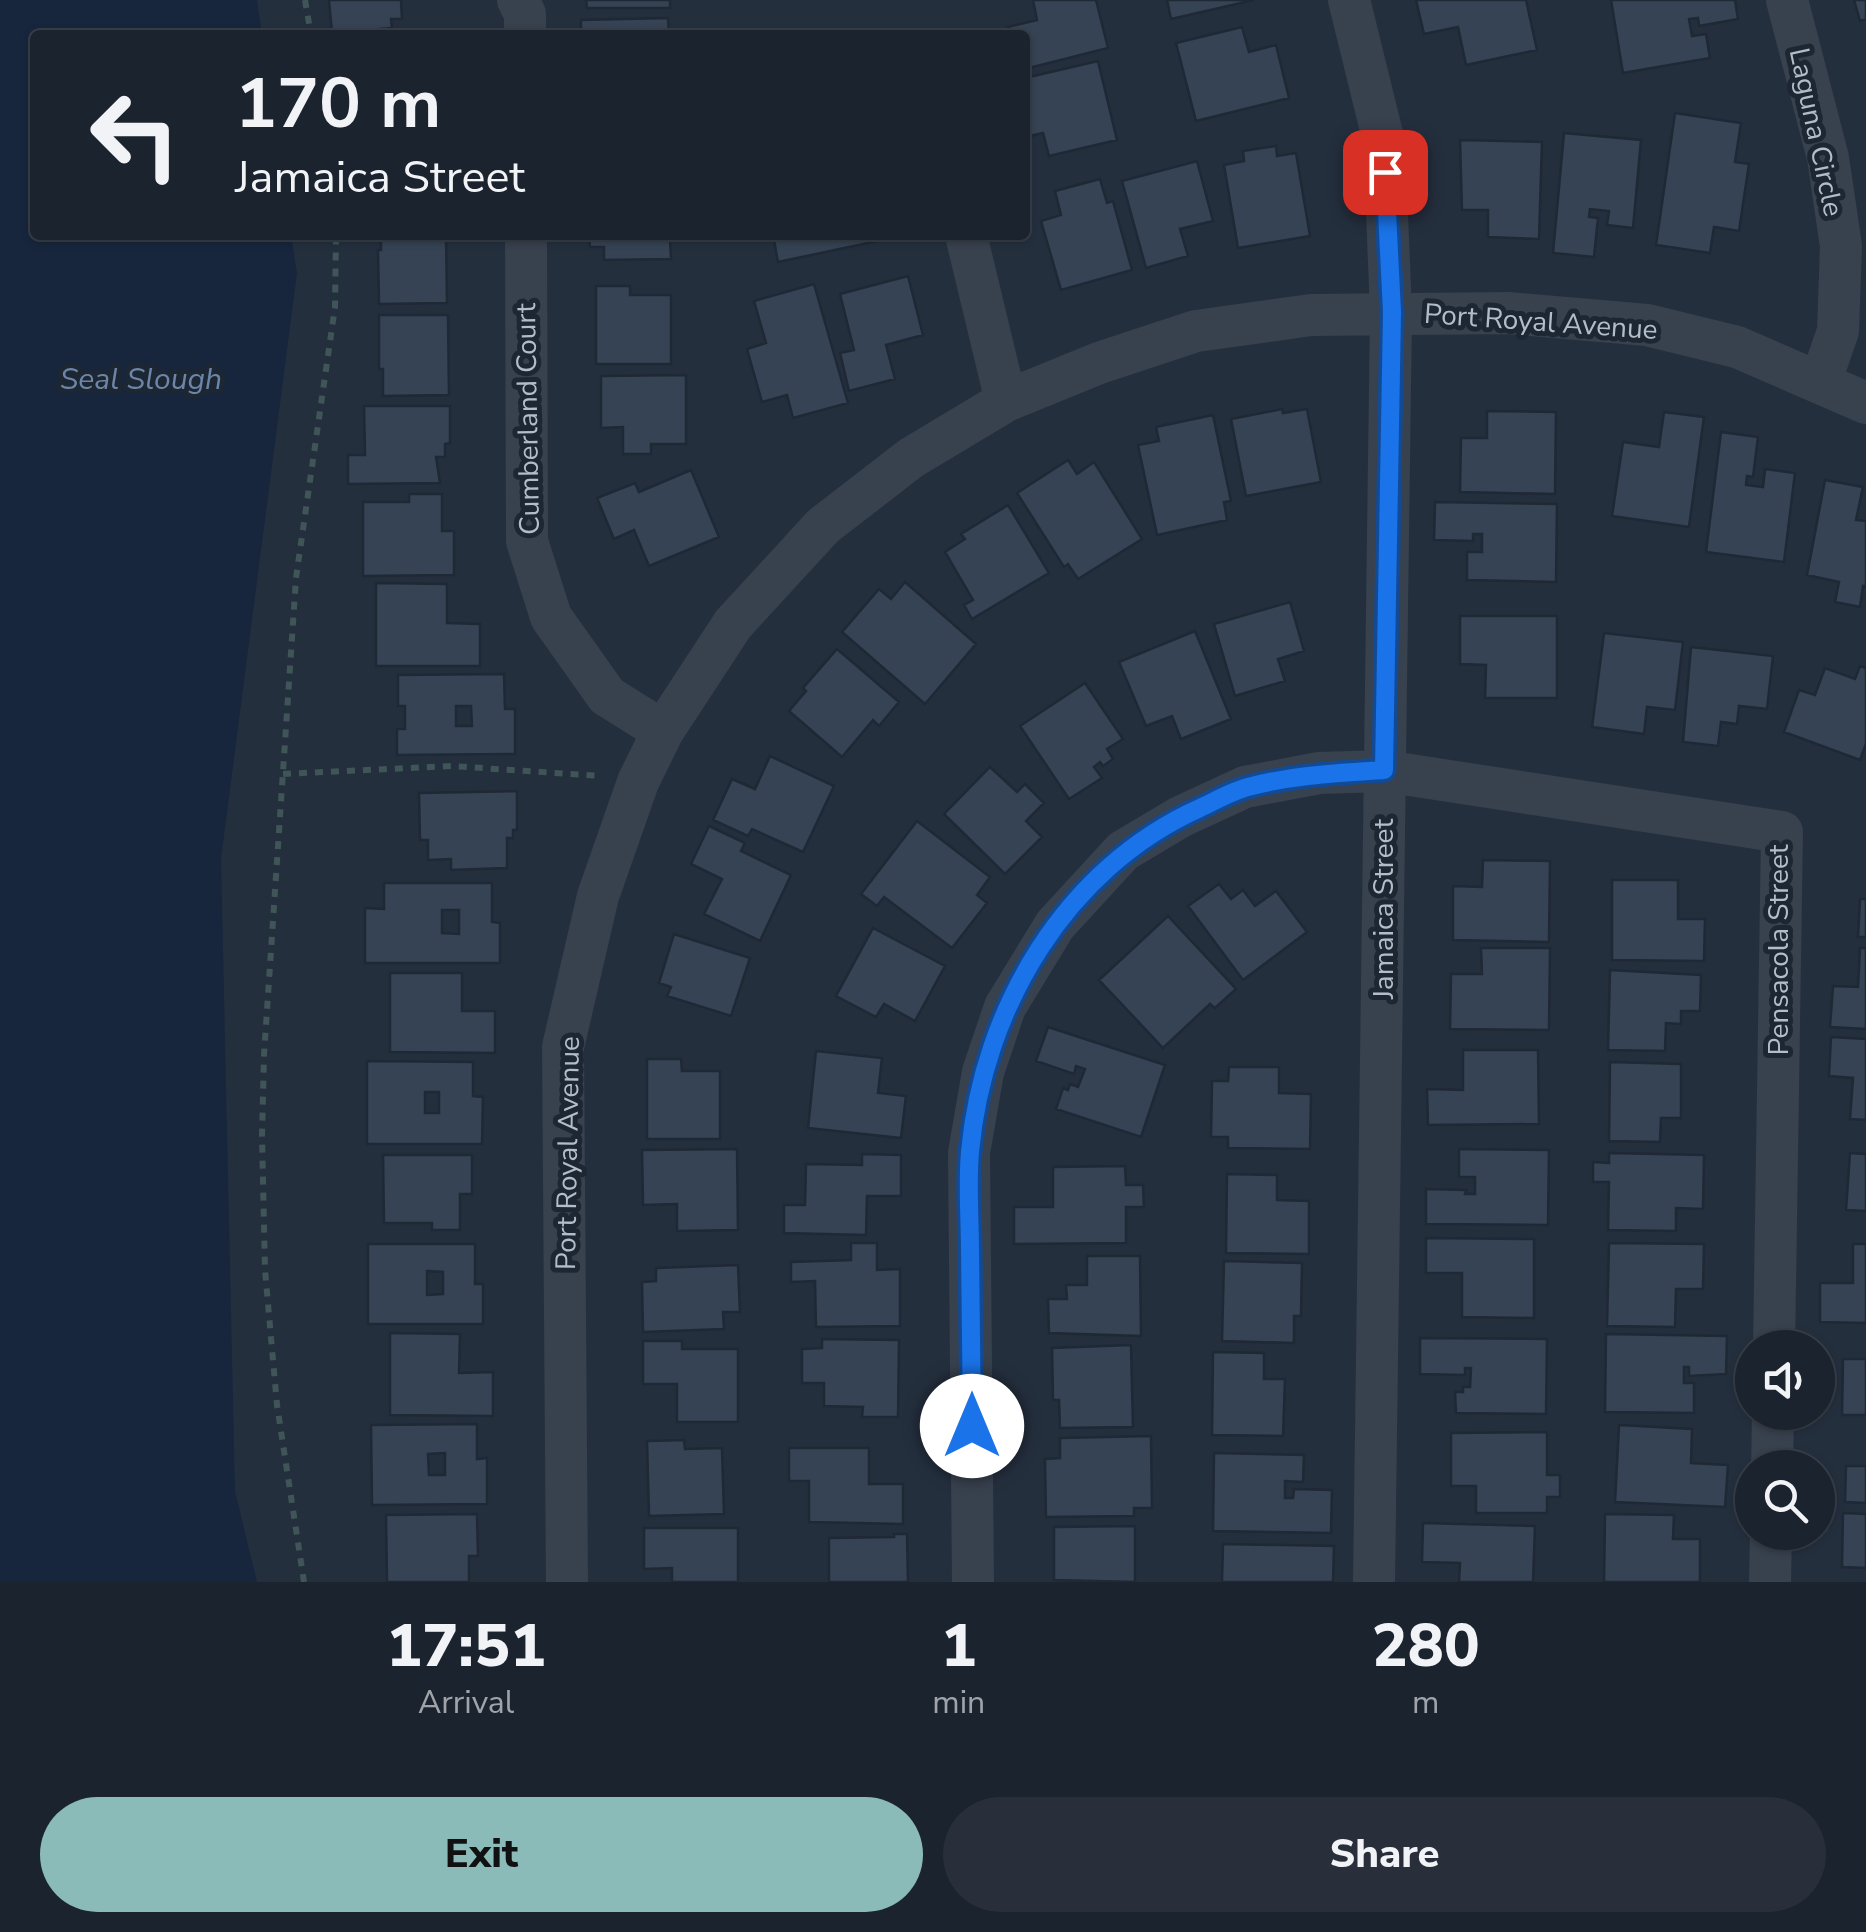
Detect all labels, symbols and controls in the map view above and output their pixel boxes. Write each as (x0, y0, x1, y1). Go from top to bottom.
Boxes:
street label: Laguna Circle (1780, 44, 1852, 220)
text: 170 m (235, 56, 441, 152)
icon: left (70, 70, 200, 200)
pin (1343, 130, 1428, 215)
icon: arrive (1358, 145, 1413, 200)
text: Jamaica Street (235, 147, 525, 208)
street label: Port Royal Avenue (1423, 295, 1659, 349)
street label: Cumberland Court (507, 303, 549, 535)
water label: Seal Slough (60, 359, 222, 400)
street label: Jamaica Street (1365, 819, 1403, 1000)
street label: Pensacola Street (1760, 844, 1798, 1056)
street label: Port Royal Avenue (547, 1036, 589, 1270)
map controls (1735, 1330, 1835, 1550)
button: sound (1735, 1330, 1835, 1430)
position arrow (920, 1374, 1024, 1478)
button: search (1735, 1450, 1835, 1550)
text: 17:51 (386, 1605, 546, 1687)
text: 1 (941, 1605, 977, 1687)
text: 280 (1372, 1605, 1480, 1687)
text: Arrival (418, 1681, 514, 1724)
text: min (932, 1681, 985, 1724)
text: m (1412, 1681, 1439, 1724)
button: Exit (40, 1797, 923, 1912)
button: Share (943, 1797, 1826, 1912)

